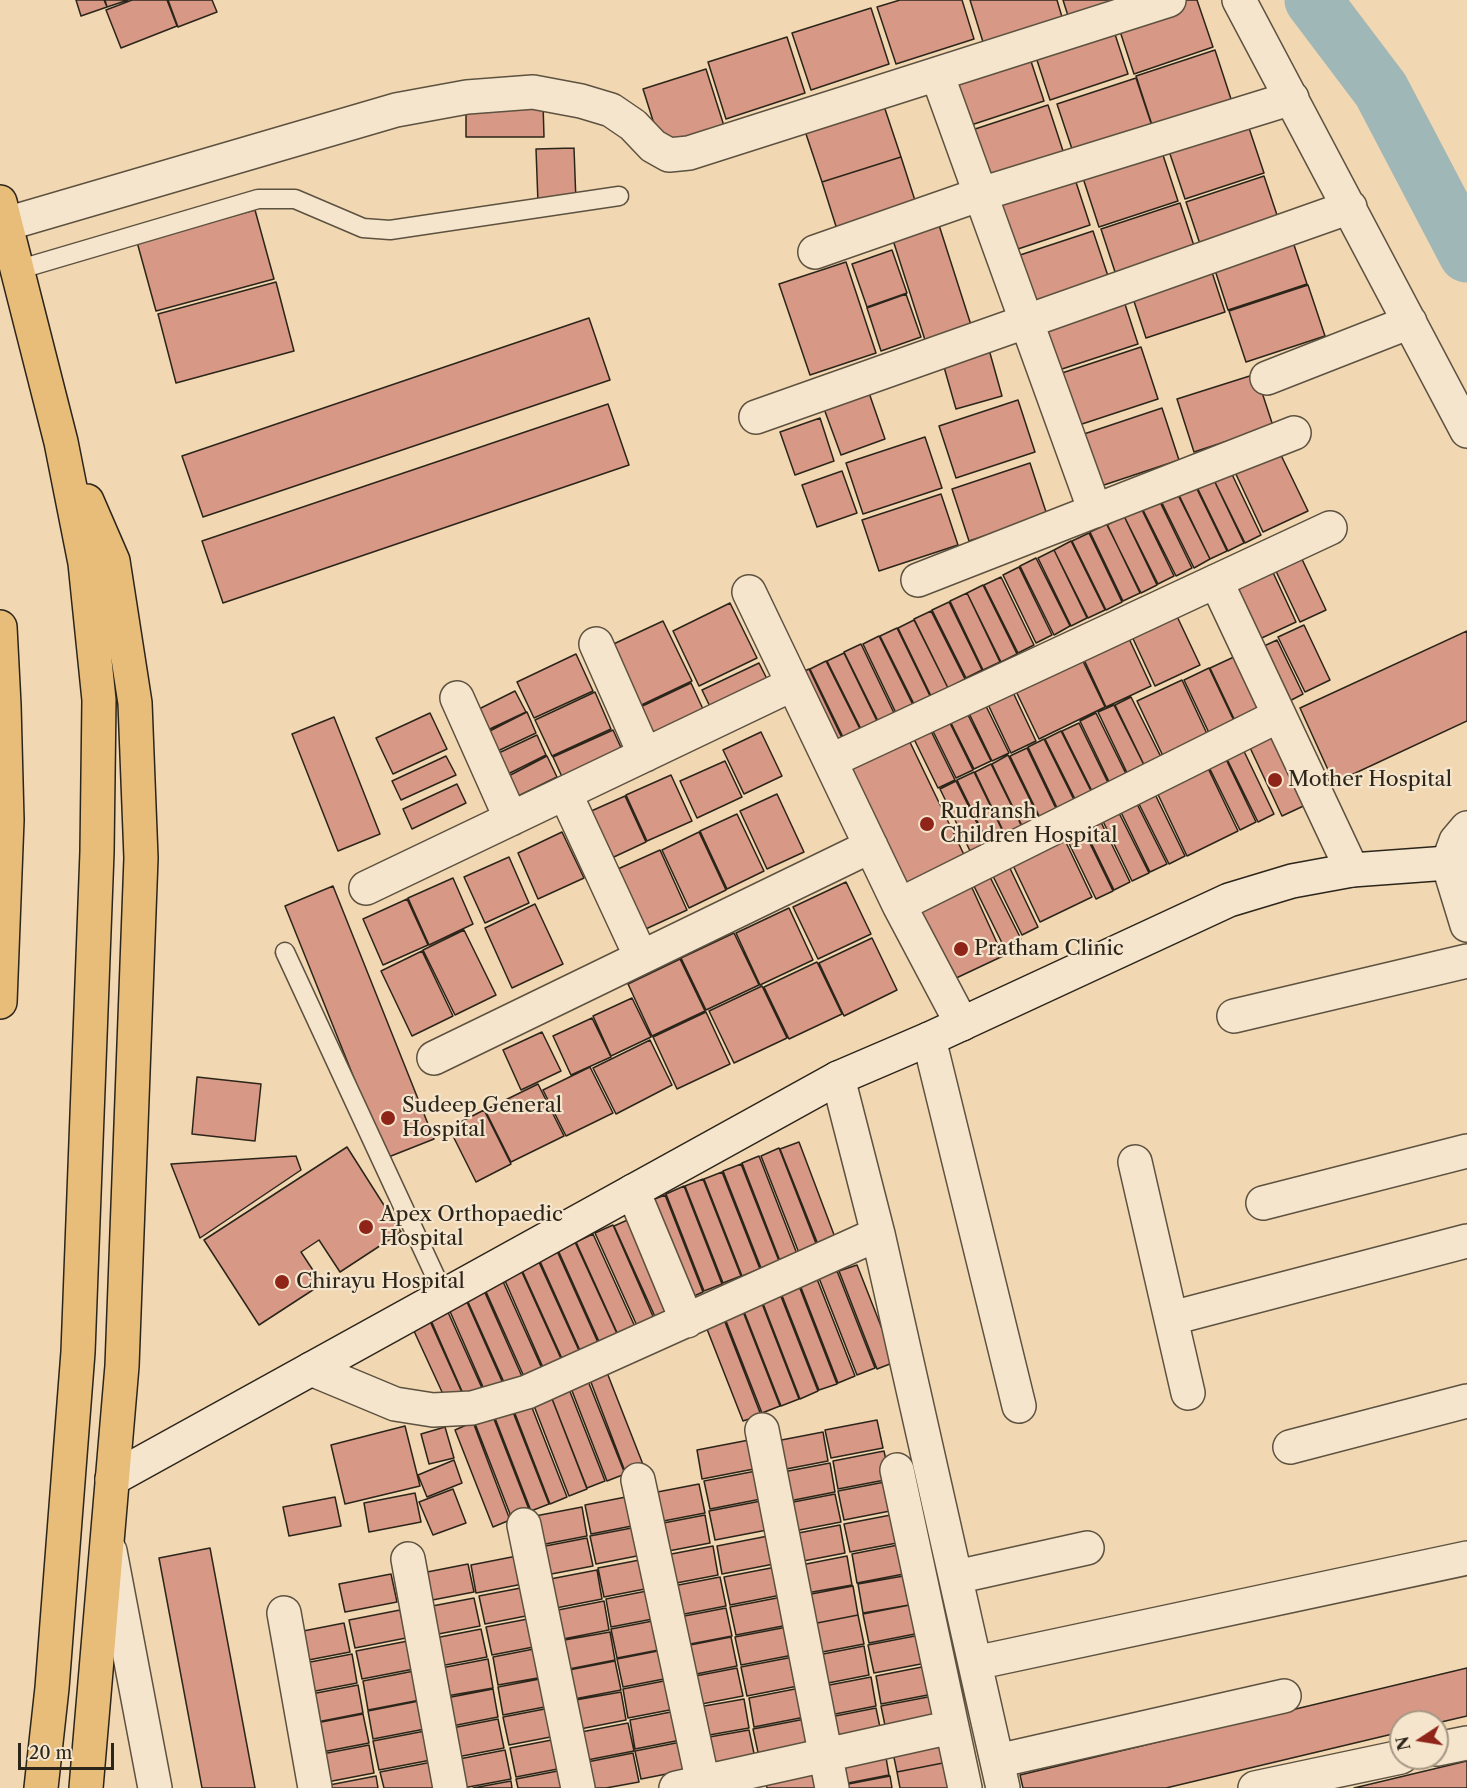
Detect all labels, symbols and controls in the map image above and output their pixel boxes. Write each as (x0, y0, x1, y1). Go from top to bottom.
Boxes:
place label: Mother Hospital (1288, 767, 1452, 793)
marker: Mother Hospital (1266, 771, 1284, 789)
place label: Rudransh Children Hospital (940, 799, 1117, 849)
marker: Rudransh Children Hospital (918, 815, 936, 833)
place label: Pratham Clinic (974, 936, 1124, 962)
marker: Pratham Clinic (952, 940, 970, 958)
place label: Sudeep General Hospital (402, 1093, 562, 1143)
marker: Sudeep General Hospital (379, 1109, 397, 1127)
place label: Apex Orthopaedic Hospital (380, 1202, 563, 1252)
marker: Apex Orthopaedic Hospital (357, 1218, 375, 1236)
place label: Chirayu Hospital (296, 1269, 465, 1295)
marker: Chirayu Hospital (273, 1273, 291, 1291)
north arrow (1389, 1710, 1449, 1770)
scale bar (21, 1731, 117, 1769)
text: N (1392, 1734, 1415, 1752)
text: 20 m (29, 1742, 72, 1764)

